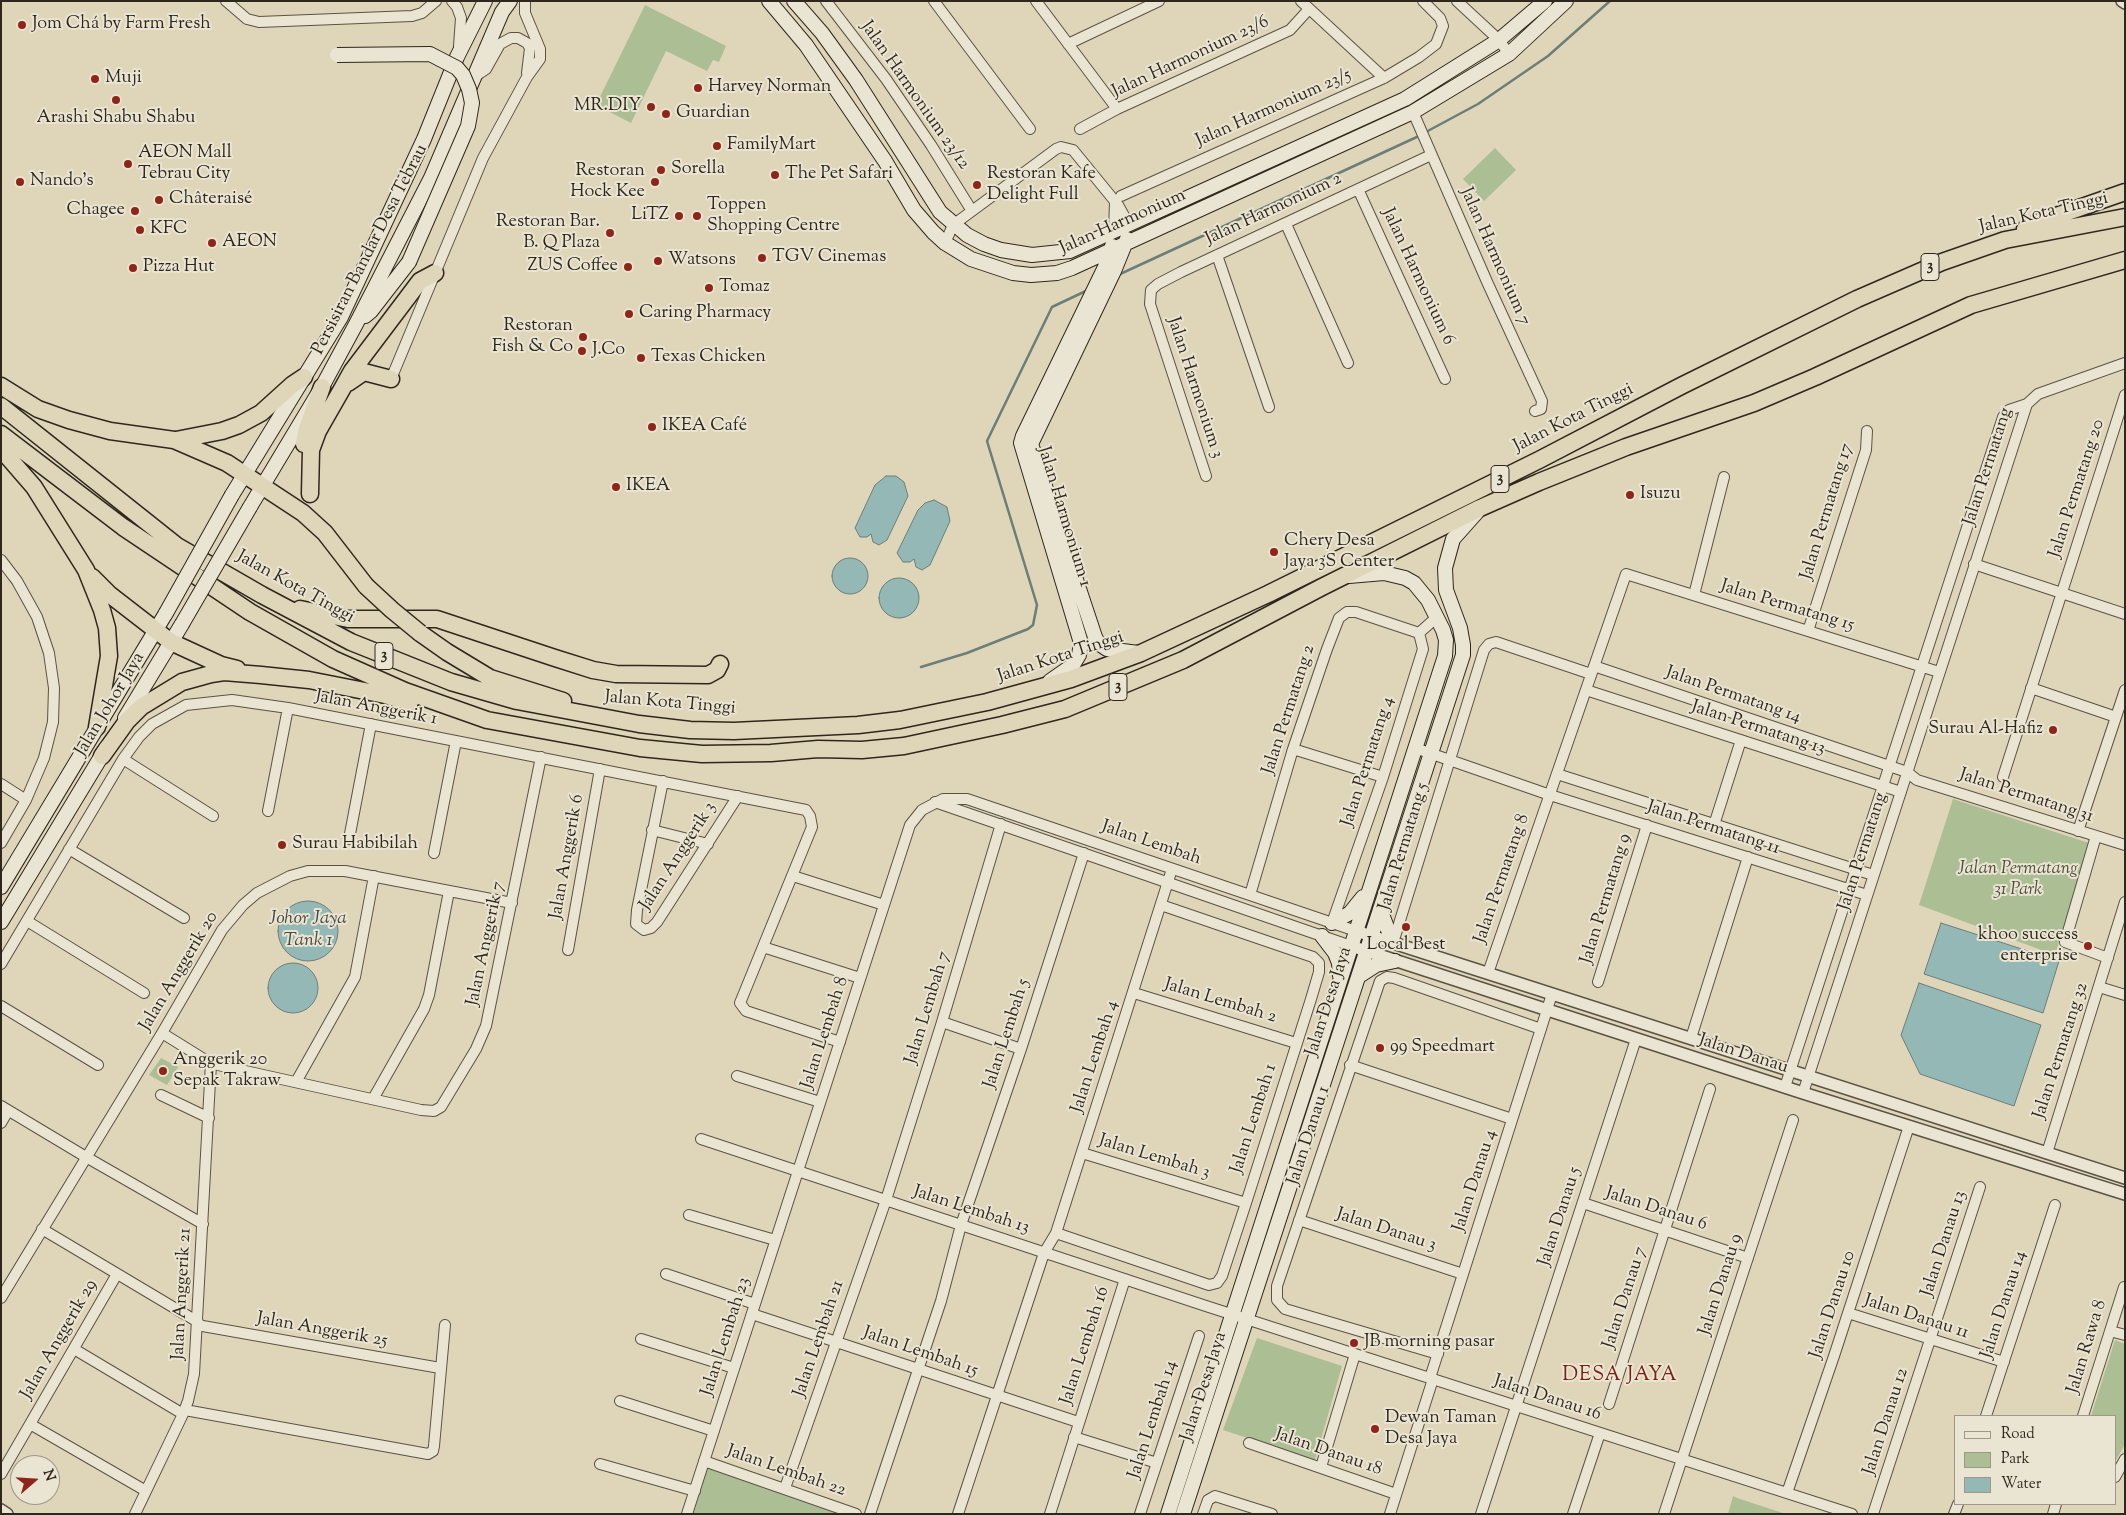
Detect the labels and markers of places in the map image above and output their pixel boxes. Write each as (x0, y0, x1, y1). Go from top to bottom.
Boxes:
place label: Jom Chá by Farm Fresh (32, 14, 211, 36)
marker: Jom Chá by Farm Fresh (16, 19, 28, 31)
place label: Muji (105, 68, 142, 90)
marker: Muji (89, 73, 101, 85)
place label: Harvey Norman (708, 77, 831, 99)
marker: Harvey Norman (692, 82, 704, 94)
marker: Arashi Shabu Shabu (110, 94, 122, 106)
place label: MR.DIY (574, 96, 641, 118)
marker: MR.DIY (645, 101, 657, 113)
place label: Guardian (676, 103, 750, 125)
place label: Arashi Shabu Shabu (37, 108, 195, 130)
marker: Guardian (660, 108, 672, 120)
place label: FamilyMart (727, 135, 816, 157)
marker: FamilyMart (711, 140, 723, 152)
place label: AEON Mall Tebrau City (138, 143, 232, 186)
marker: AEON Mall Tebrau City (122, 158, 134, 170)
place label: Sorella (671, 159, 725, 181)
place label: Restoran Hock Kee (570, 161, 645, 203)
marker: Sorella (655, 164, 667, 176)
place label: The Pet Safari (785, 164, 893, 186)
place label: Restoran Kafe Delight Full (987, 164, 1096, 206)
marker: The Pet Safari (769, 169, 781, 181)
place label: Nando's (30, 171, 94, 193)
marker: Nando's (14, 176, 26, 188)
marker: Restoran Hock Kee (649, 176, 661, 188)
marker: Restoran Kafe Delight Full (971, 179, 983, 191)
place label: Châteraisé (169, 189, 252, 211)
marker: Châteraisé (153, 194, 165, 206)
place label: Toppen Shopping Centre (707, 195, 840, 238)
place label: Chagee (66, 200, 125, 222)
marker: Chagee (129, 205, 141, 217)
place label: LiTZ (631, 205, 669, 227)
marker: LiTZ (673, 210, 685, 222)
marker: Toppen Shopping Centre (691, 210, 703, 222)
place label: Restoran Bar. B. Q Plaza (496, 212, 600, 254)
place label: KFC (150, 219, 188, 241)
marker: KFC (134, 224, 146, 236)
marker: Restoran Bar. B. Q Plaza (604, 227, 616, 239)
place label: AEON (222, 232, 277, 254)
marker: AEON (206, 237, 218, 249)
place label: TGV Cinemas (772, 247, 886, 269)
place label: Watsons (668, 250, 736, 272)
marker: TGV Cinemas (756, 252, 768, 264)
marker: Watsons (652, 255, 664, 267)
place label: ZUS Coffee (527, 256, 618, 278)
place label: Pizza Hut (143, 257, 215, 279)
marker: ZUS Coffee (622, 261, 634, 273)
marker: Pizza Hut (127, 262, 139, 274)
place label: Tomaz (719, 277, 770, 299)
marker: Tomaz (703, 282, 715, 294)
place label: Caring Pharmacy (639, 303, 771, 325)
marker: Caring Pharmacy (623, 308, 635, 320)
place label: Restoran Fish & Co (492, 316, 573, 358)
marker: Restoran Fish & Co (577, 331, 589, 343)
place label: J.Co (592, 340, 625, 362)
marker: J.Co (576, 345, 588, 357)
place label: Texas Chicken (651, 347, 766, 369)
marker: Texas Chicken (635, 352, 647, 364)
place label: IKEA Café (662, 416, 747, 438)
marker: IKEA Café (646, 421, 658, 433)
place label: IKEA (626, 476, 670, 498)
marker: IKEA (610, 481, 622, 493)
place label: Isuzu (1640, 484, 1681, 506)
marker: Isuzu (1624, 489, 1636, 501)
place label: Chery Desa Jaya 3S Center (1284, 531, 1394, 574)
marker: Chery Desa Jaya 3S Center (1268, 546, 1280, 558)
place label: Surau Al-Hafiz (1928, 719, 2043, 741)
marker: Surau Al-Hafiz (2047, 724, 2059, 736)
place label: Surau Habibilah (292, 834, 418, 856)
marker: Surau Habibilah (276, 839, 288, 851)
marker: Local Best (1400, 921, 1412, 933)
place label: khoo success enterprise (1978, 925, 2078, 968)
place label: Local Best (1367, 935, 1445, 957)
marker: khoo success enterprise (2082, 940, 2094, 952)
place label: 99 Speedmart (1390, 1037, 1495, 1059)
marker: 99 Speedmart (1374, 1042, 1386, 1054)
place label: Anggerik 20 Sepak Takraw (173, 1050, 281, 1092)
marker: Anggerik 20 Sepak Takraw (157, 1065, 169, 1077)
place label: JB morning pasar (1364, 1332, 1495, 1354)
marker: JB morning pasar (1348, 1337, 1360, 1349)
place label: Dewan Taman Desa Jaya (1385, 1408, 1497, 1450)
marker: Dewan Taman Desa Jaya (1369, 1423, 1381, 1435)

